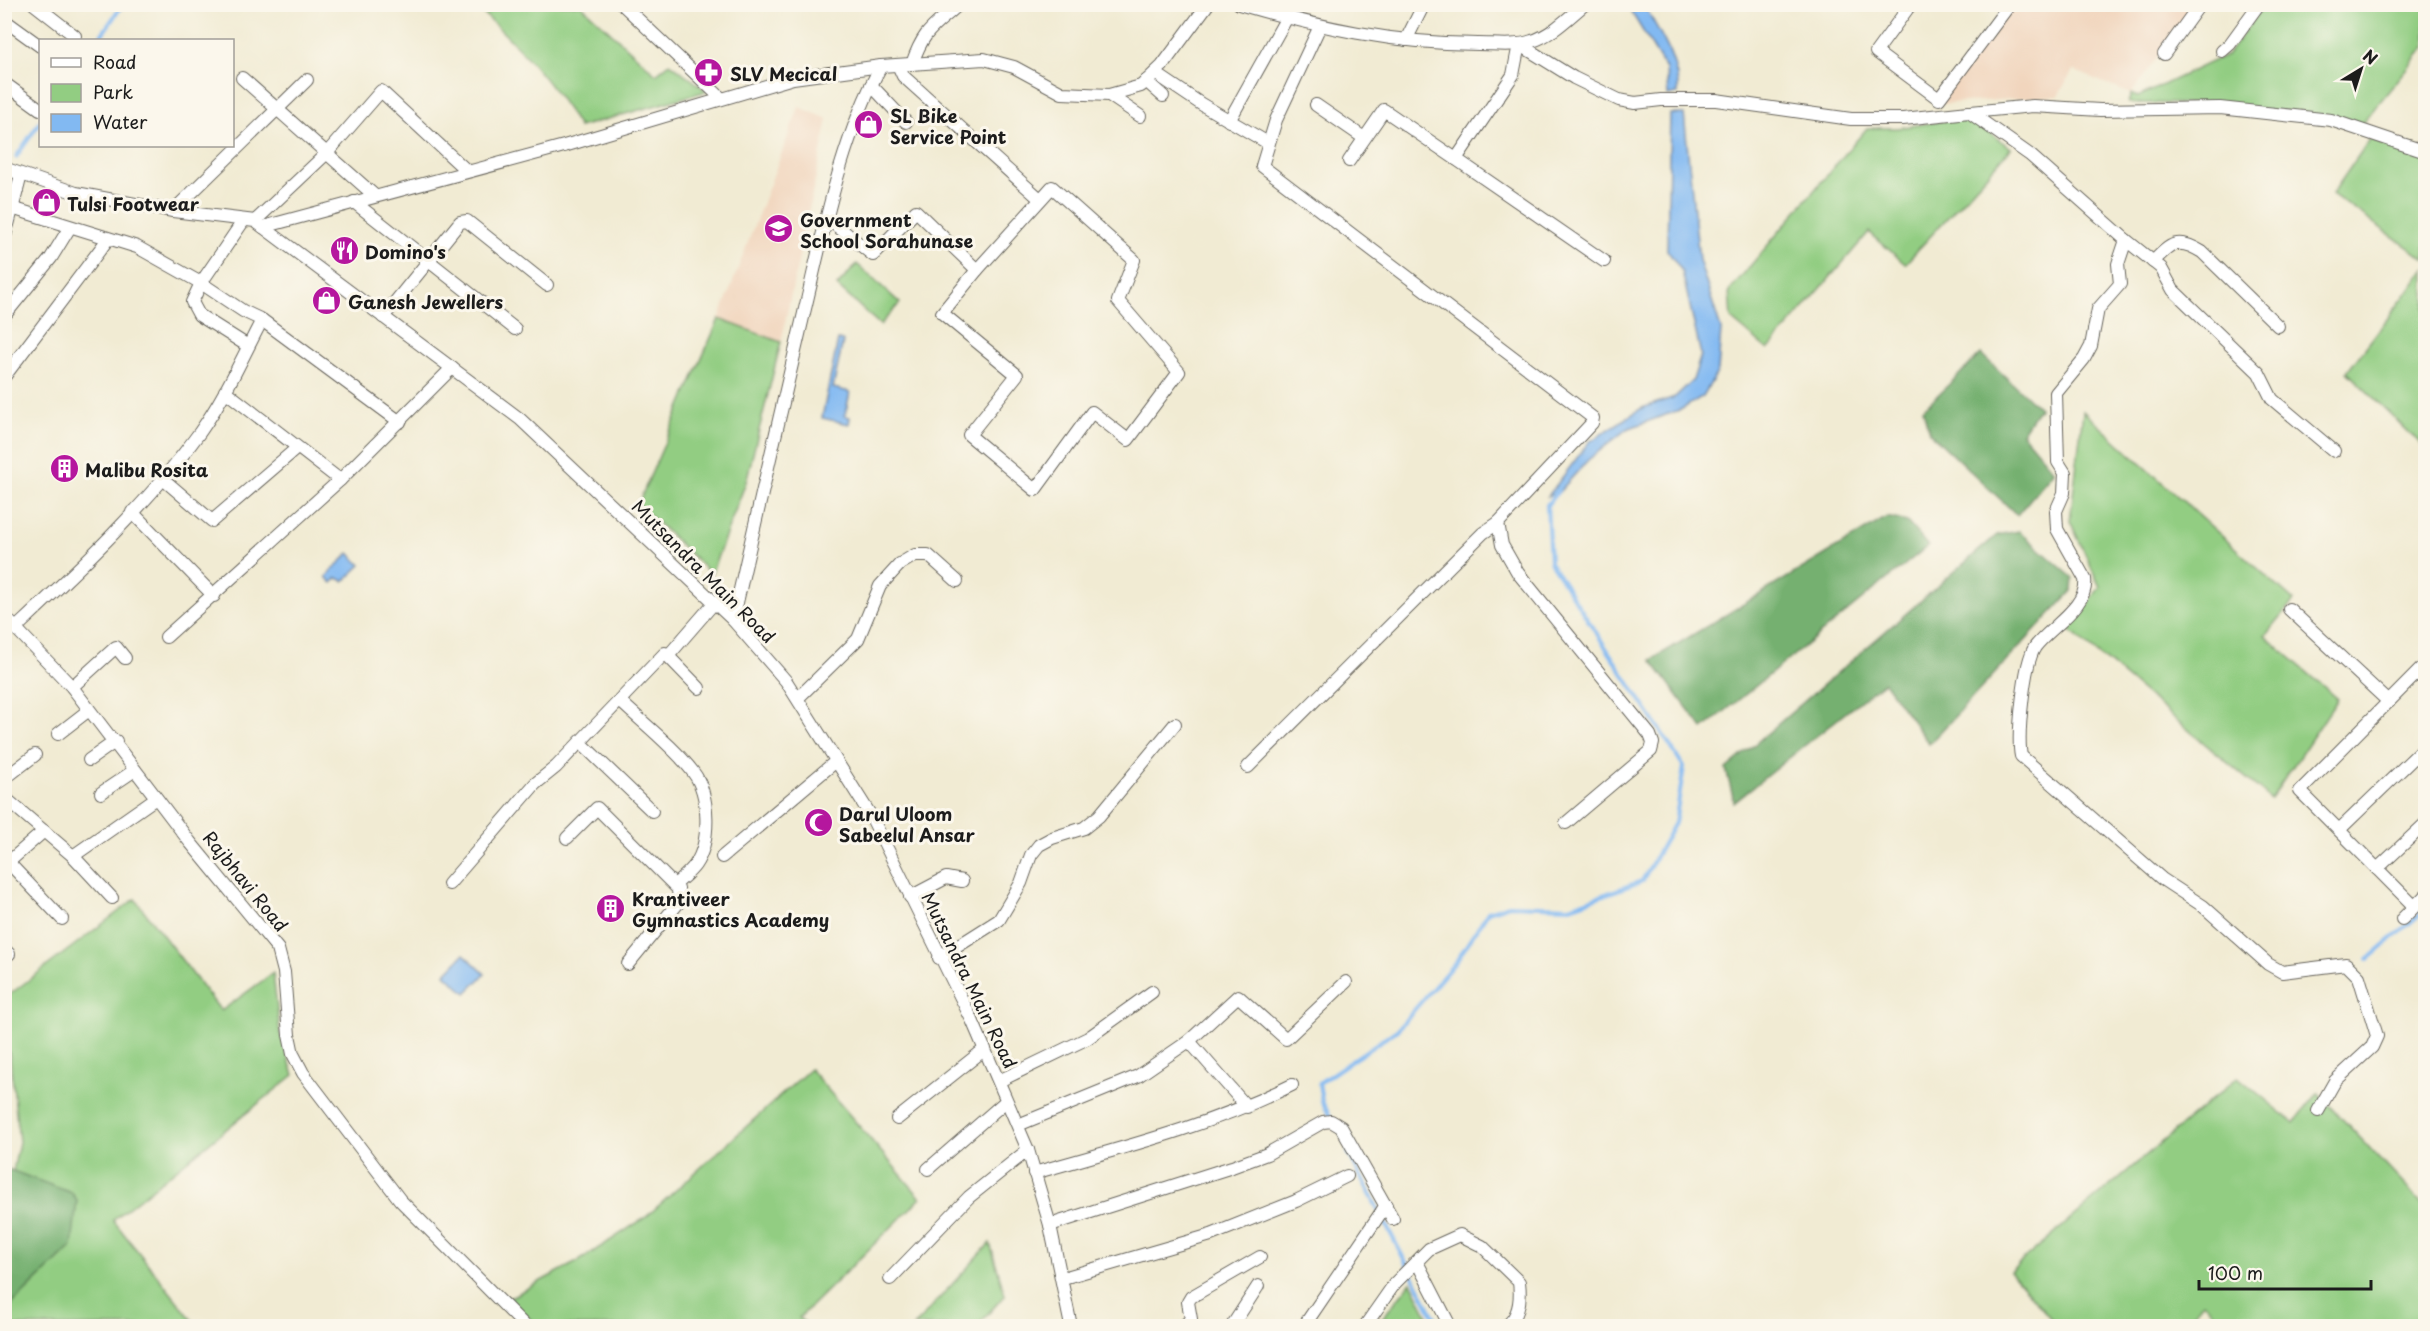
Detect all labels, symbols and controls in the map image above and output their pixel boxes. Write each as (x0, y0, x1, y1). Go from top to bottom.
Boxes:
legend (39, 39, 234, 147)
north arrow (2331, 39, 2391, 99)
text: N (2358, 43, 2383, 70)
text: Road (93, 48, 137, 75)
pharmacy icon: SLV Mecical (693, 57, 725, 89)
place label: SLV Mecical (730, 60, 837, 87)
text: Park (93, 78, 133, 105)
place label: SL Bike Service Point (890, 102, 1007, 150)
text: Water (93, 108, 148, 135)
shop icon: SL Bike Service Point (853, 109, 885, 141)
shop icon: Tulsi Footwear (30, 187, 62, 219)
place label: Tulsi Footwear (67, 190, 200, 217)
place label: Government School Sorahunase (800, 206, 973, 254)
school or university icon: Government School Sorahunase (763, 213, 795, 245)
restaurant icon: Domino's (328, 235, 360, 267)
place label: Domino's (365, 238, 446, 265)
shop icon: Ganesh Jewellers (311, 285, 343, 317)
place label: Ganesh Jewellers (348, 288, 503, 315)
building icon: Malibu Rosita (48, 453, 80, 485)
place label: Malibu Rosita (85, 456, 209, 483)
street label: Mutsandra Main Road (626, 493, 782, 649)
place label: Darul Uloom Sabeelul Ansar (839, 800, 975, 848)
mosque icon: Darul Uloom Sabeelul Ansar (802, 807, 834, 839)
street label: Rajbhavi Road (197, 825, 295, 937)
place label: Krantiveer Gymnastics Academy (632, 885, 829, 933)
street label: Mutsandra Main Road (915, 887, 1025, 1073)
building icon: Krantiveer Gymnastics Academy (595, 892, 627, 924)
scale bar (2199, 1253, 2372, 1291)
text: 100 m (2208, 1259, 2263, 1286)

